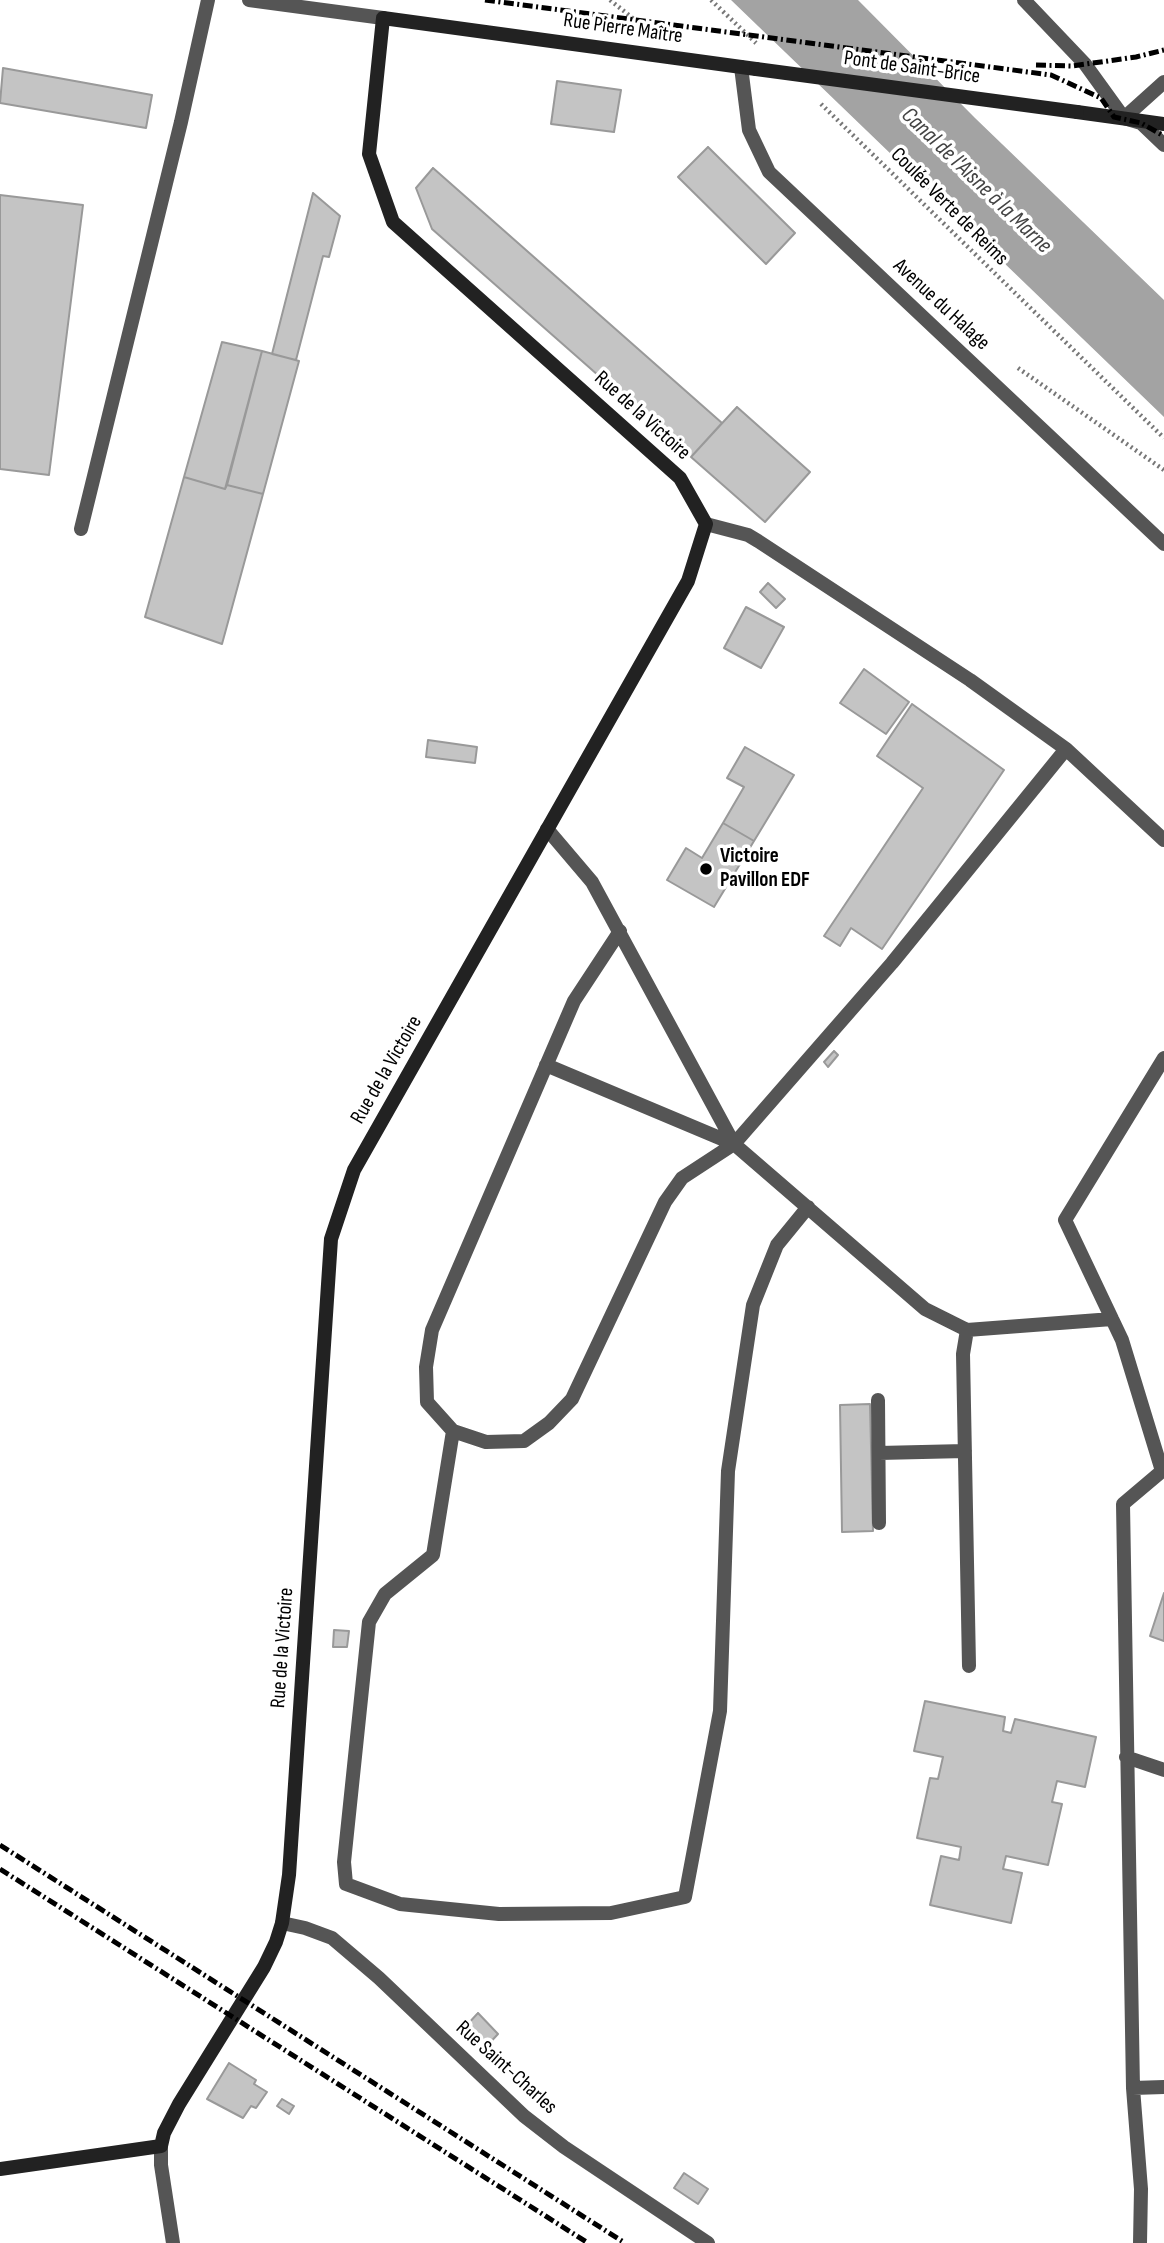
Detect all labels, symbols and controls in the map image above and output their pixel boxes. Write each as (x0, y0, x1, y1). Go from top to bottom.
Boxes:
street label: Rue Pierre Maître (562, 8, 684, 50)
street label: Pont de Saint-Brice (842, 46, 982, 90)
water label: Canal de l'Aisne à la Marne (895, 102, 1057, 260)
street label: Coulée Verte de Reims (885, 143, 1013, 271)
street label: Avenue du Halage (887, 254, 995, 356)
street label: Rue de la Victoire (589, 366, 695, 466)
place label: Victoire Pavillon EDF (720, 844, 810, 894)
marker: Victoire Pavillon EDF (698, 861, 714, 877)
street label: Rue de la Victoire (346, 1011, 428, 1129)
street label: Rue de la Victoire (266, 1587, 300, 1709)
street label: Rue Saint-Charles (450, 2016, 562, 2120)

